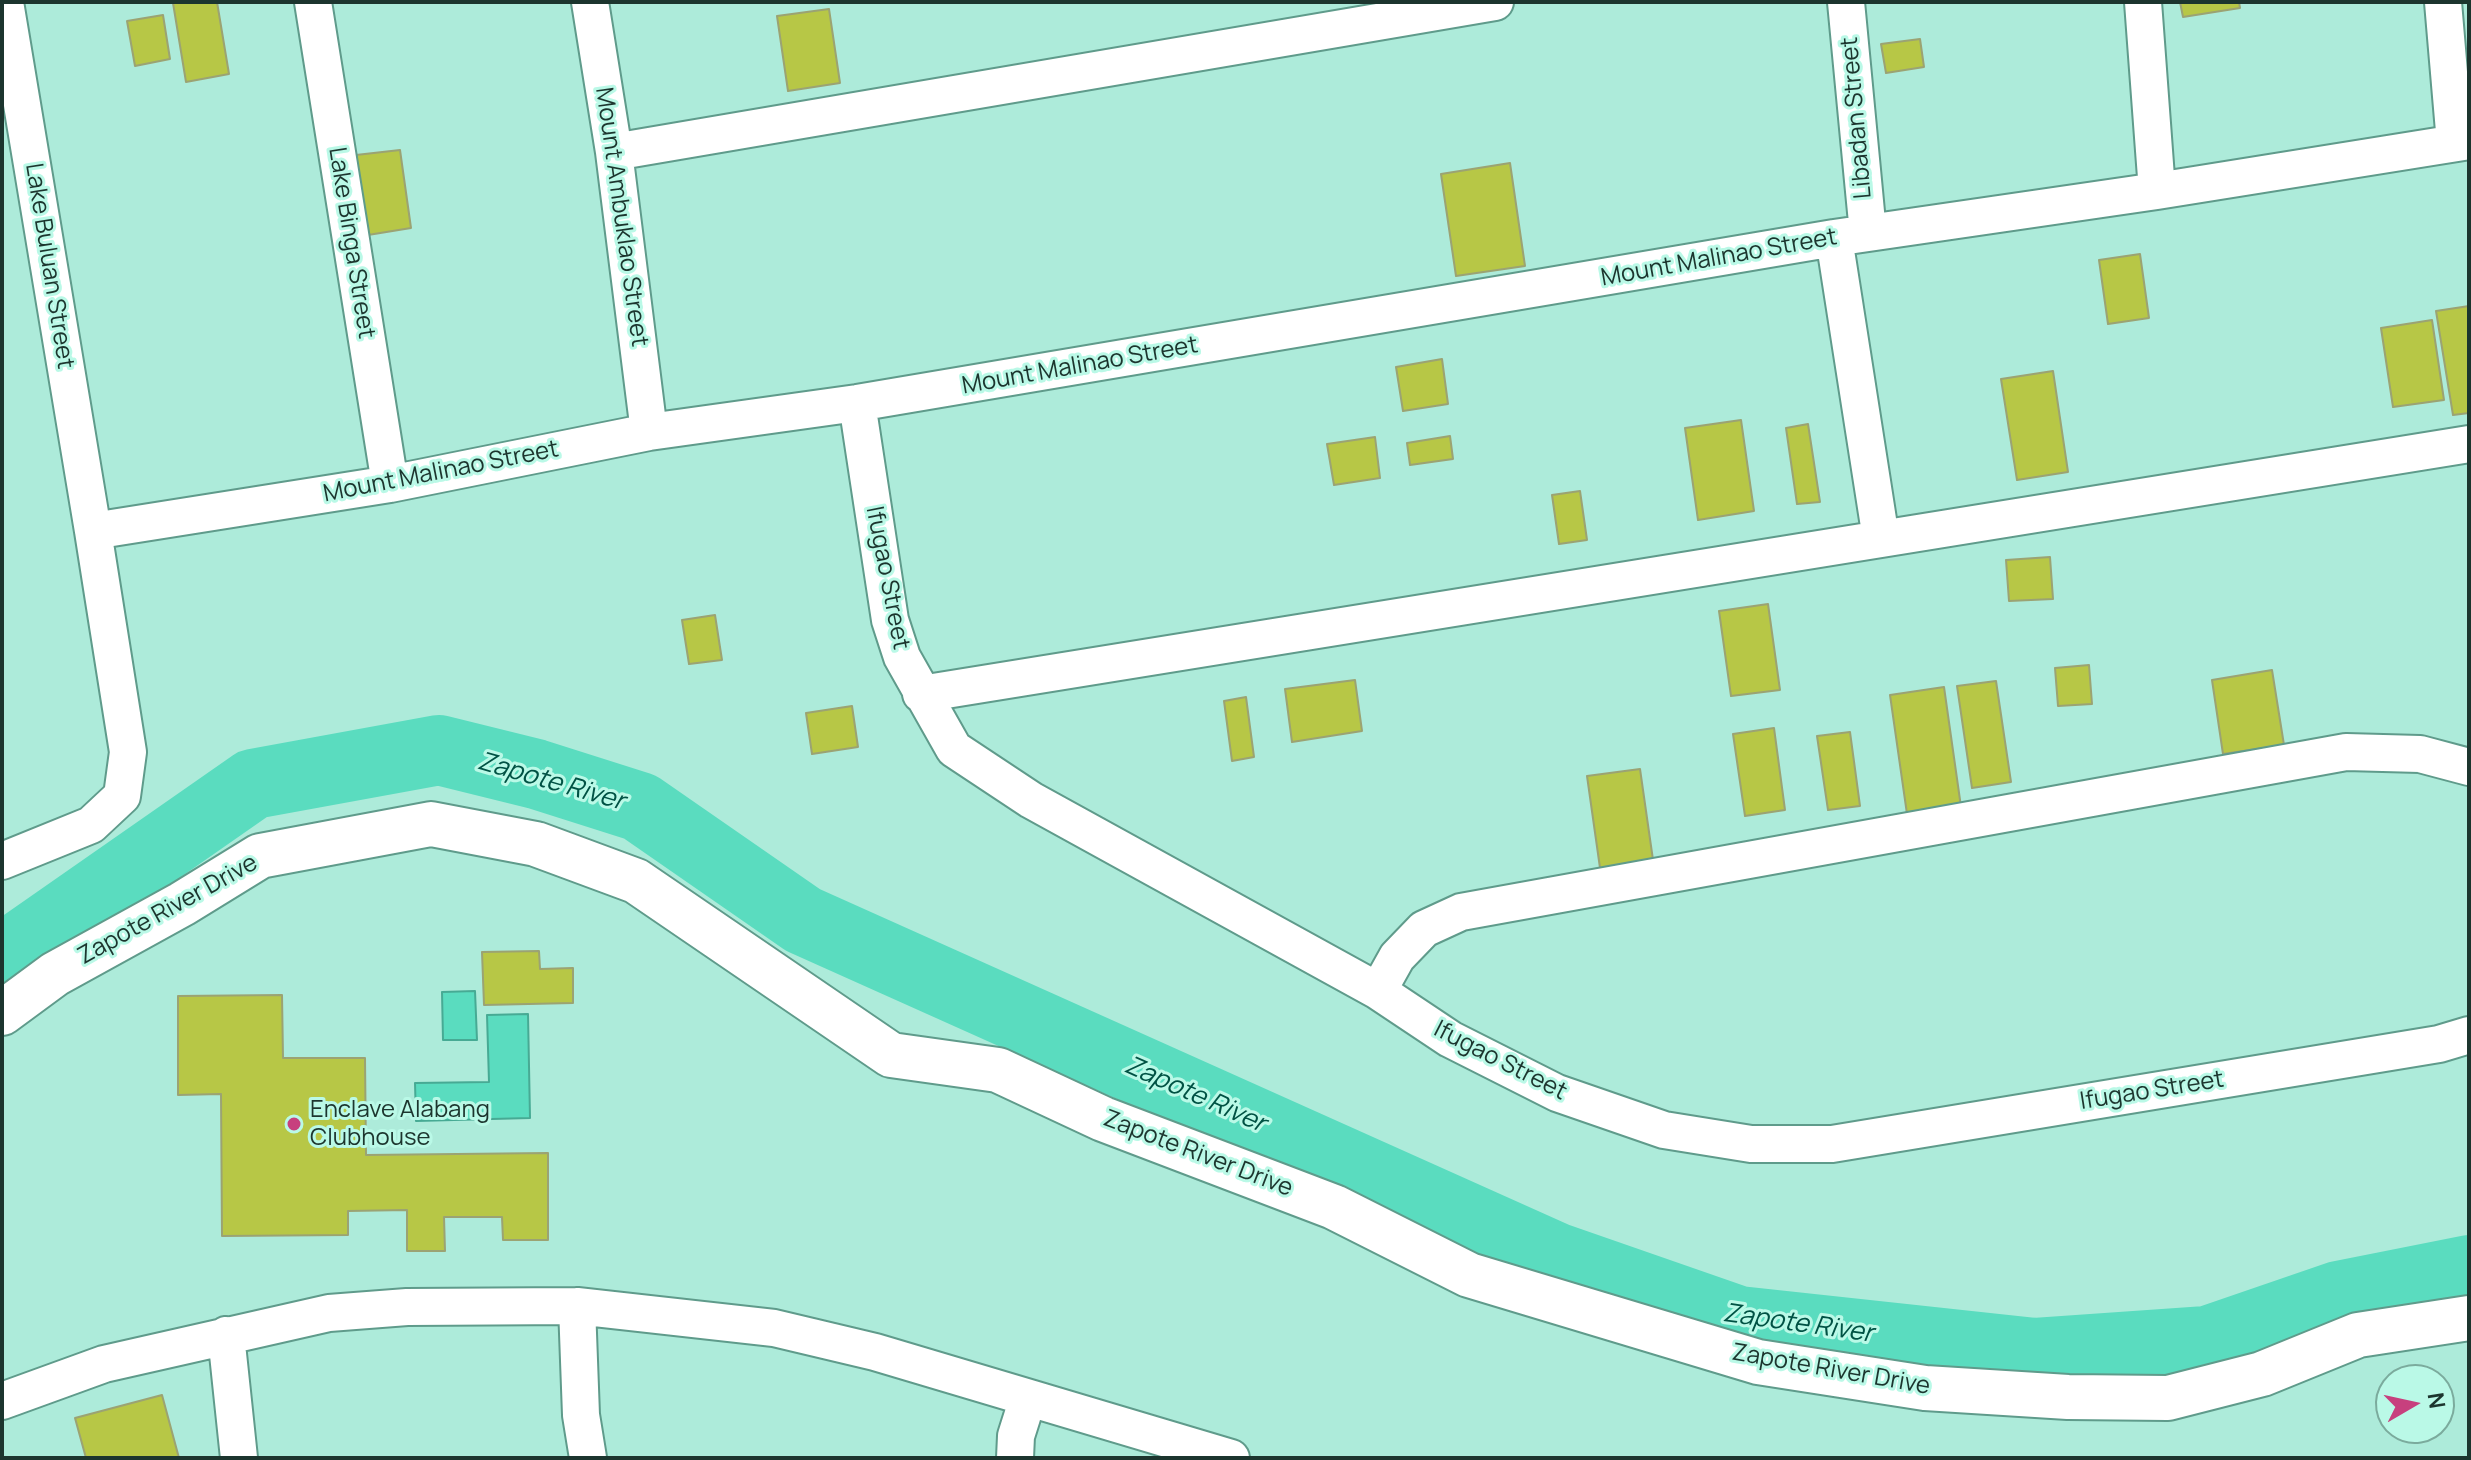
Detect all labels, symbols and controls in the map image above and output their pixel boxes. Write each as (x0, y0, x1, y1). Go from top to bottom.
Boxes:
street label: Libadan Street (1836, 36, 1878, 200)
street label: Mount Ambuklao Street (589, 85, 653, 349)
street label: Lake Binga Street (322, 145, 380, 341)
street label: Lake Buluan Street (19, 161, 79, 371)
street label: Mount Malinao Street (1599, 223, 1839, 293)
street label: Mount Malinao Street (960, 331, 1200, 401)
street label: Mount Malinao Street (321, 435, 561, 509)
street label: Ifugao Street (859, 504, 915, 652)
water label: Zapote River (474, 746, 628, 818)
street label: Zapote River Drive (73, 849, 263, 971)
street label: Ifugao Street (1429, 1015, 1571, 1107)
water label: Zapote River (1120, 1050, 1270, 1140)
street label: Ifugao Street (2078, 1065, 2226, 1117)
place label: Enclave Alabang Clubhouse (310, 1096, 490, 1152)
street label: Zapote River Drive (1099, 1105, 1297, 1203)
marker: Enclave Alabang Clubhouse (285, 1115, 303, 1133)
water label: Zapote River (1721, 1298, 1875, 1350)
street label: Zapote River Drive (1730, 1338, 1932, 1402)
north arrow (2375, 1364, 2455, 1444)
text: N (2421, 1390, 2453, 1411)

